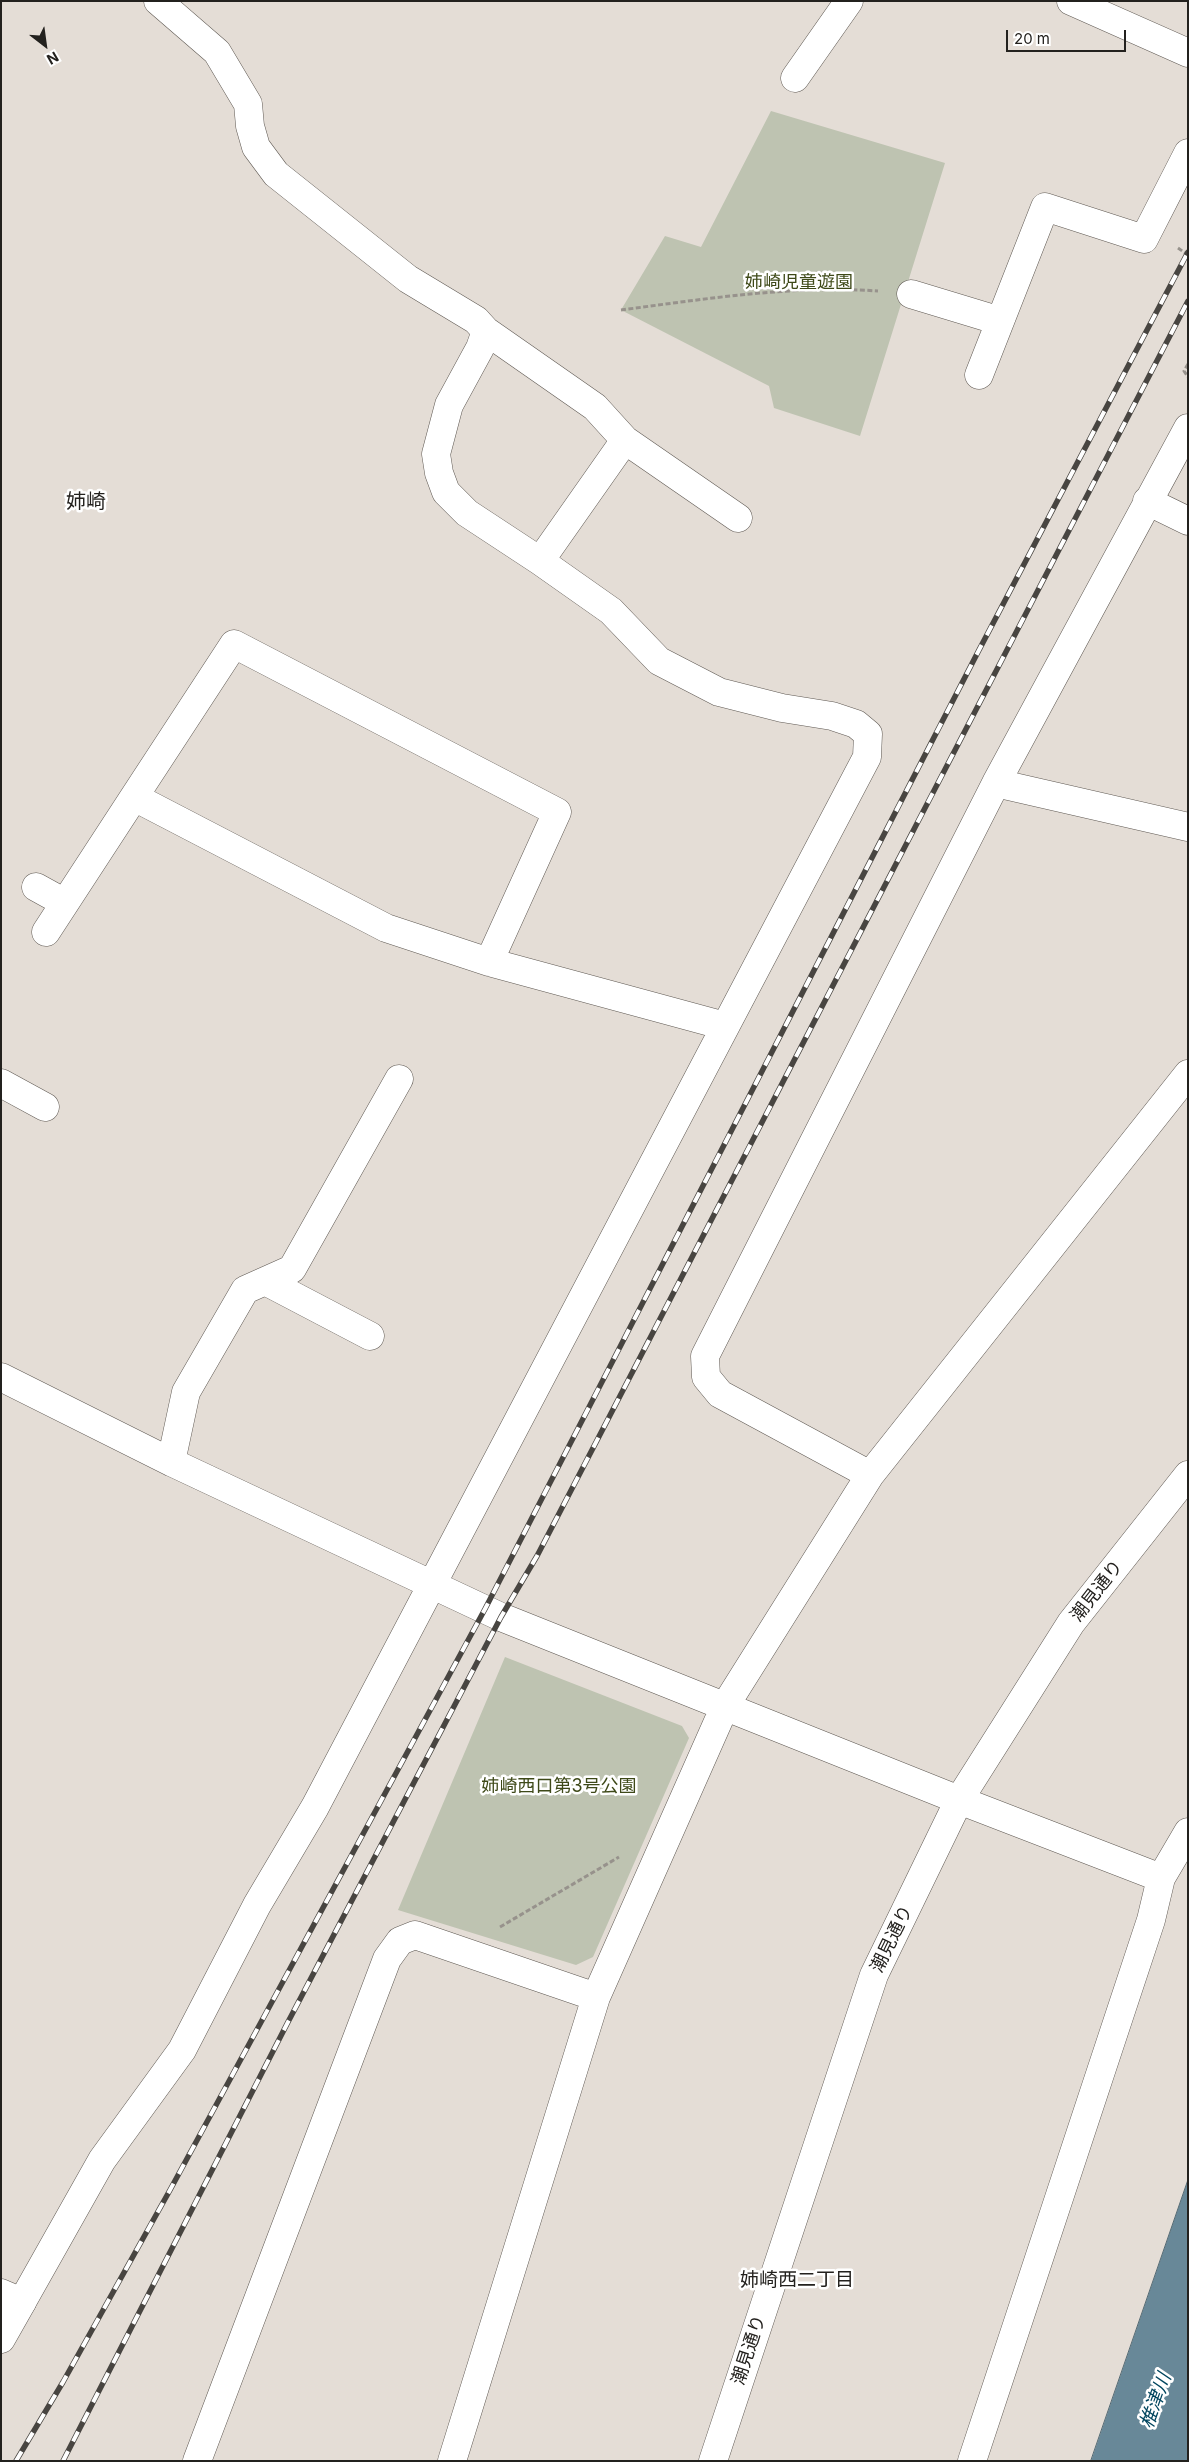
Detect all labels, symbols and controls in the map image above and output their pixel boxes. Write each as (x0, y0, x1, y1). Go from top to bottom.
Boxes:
north arrow (20, 20, 70, 70)
scale bar (1009, 20, 1129, 52)
text: 20 m (1014, 29, 1050, 48)
text: N (44, 48, 62, 68)
park label: 姉崎児童遊園 (745, 272, 853, 294)
district label: 姉崎 (66, 490, 106, 514)
street label: 潮見通り (1066, 1556, 1128, 1626)
park label: 姉崎西口第3号公園 (481, 1776, 637, 1798)
street label: 潮見通り (867, 1902, 917, 1976)
district label: 姉崎西二丁目 (740, 2269, 854, 2291)
street label: 潮見通り (728, 2312, 770, 2388)
water label: 椎津川 (1136, 2370, 1176, 2432)

